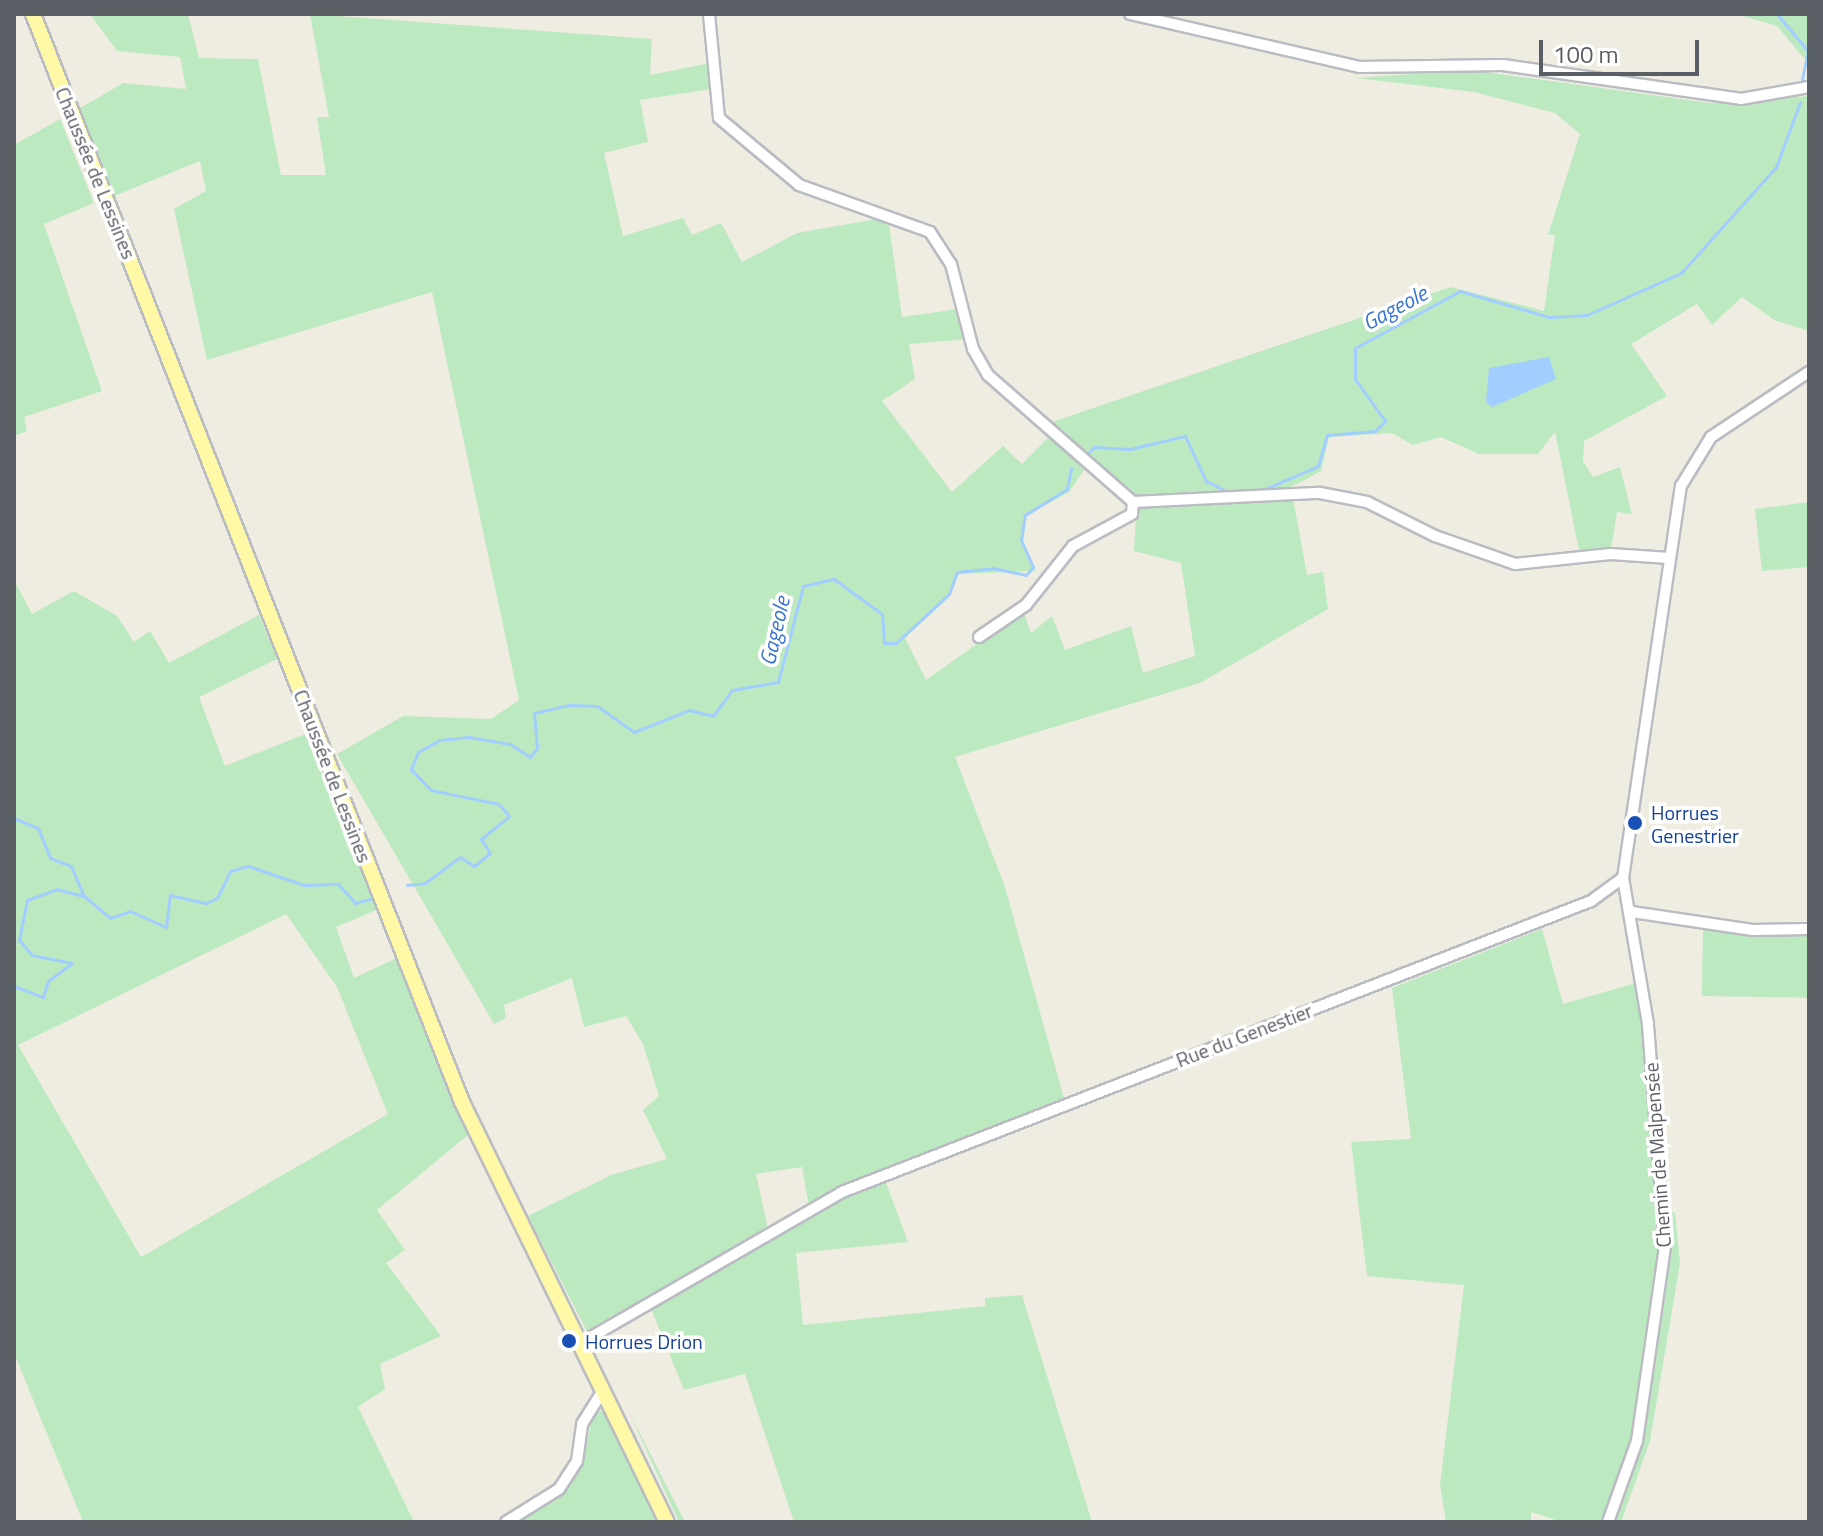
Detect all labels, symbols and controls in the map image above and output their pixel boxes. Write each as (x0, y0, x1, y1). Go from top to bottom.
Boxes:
scale bar (1543, 24, 1703, 74)
text: 100 m (1553, 36, 1619, 72)
street label: Chaussée de Lessines (51, 84, 141, 262)
water label: Gageole (1358, 280, 1432, 336)
water label: Gageole (754, 594, 796, 668)
street label: Chaussée de Lessines (289, 686, 377, 866)
place label: Horrues Genestrier (1651, 800, 1739, 847)
marker: Horrues Genestrier (1626, 814, 1644, 832)
street label: Rue du Genestier (1173, 998, 1315, 1072)
street label: Chemin de Malpensée (1639, 1062, 1675, 1248)
place label: Horrues Drion (585, 1329, 703, 1353)
marker: Horrues Drion (560, 1332, 578, 1350)

